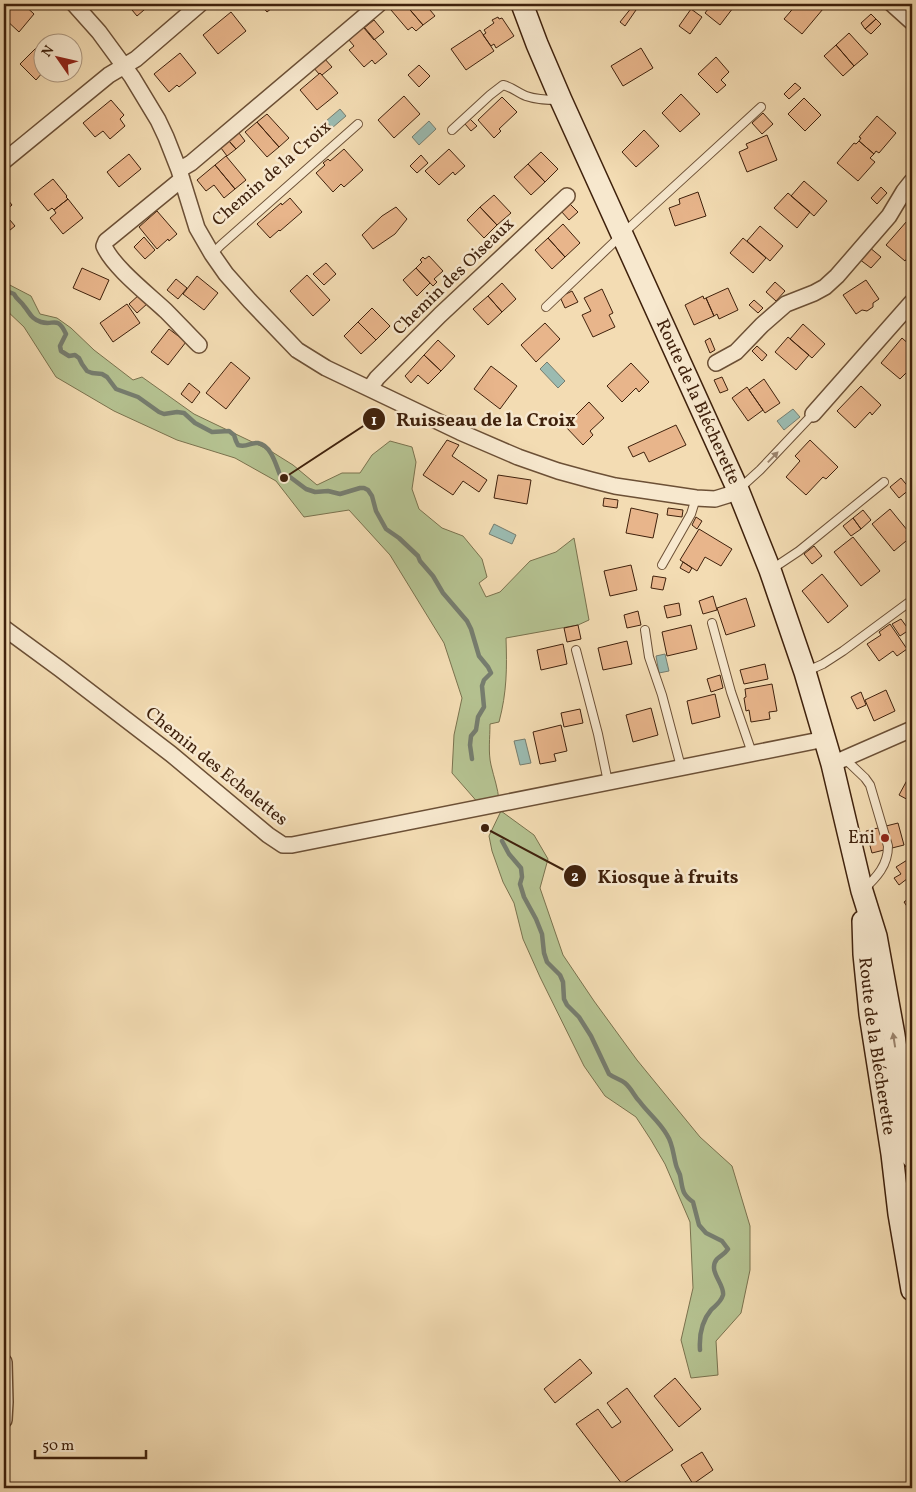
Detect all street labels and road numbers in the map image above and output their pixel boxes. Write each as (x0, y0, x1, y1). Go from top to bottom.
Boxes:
street label: Chemin de la Croix (207, 115, 337, 233)
street label: Chemin des Oiseaux (388, 212, 520, 342)
street label: Route de la Blécherette (650, 315, 746, 489)
street label: Chemin des Echelettes (139, 702, 293, 832)
street label: Route de la Blécherette (852, 956, 901, 1137)

